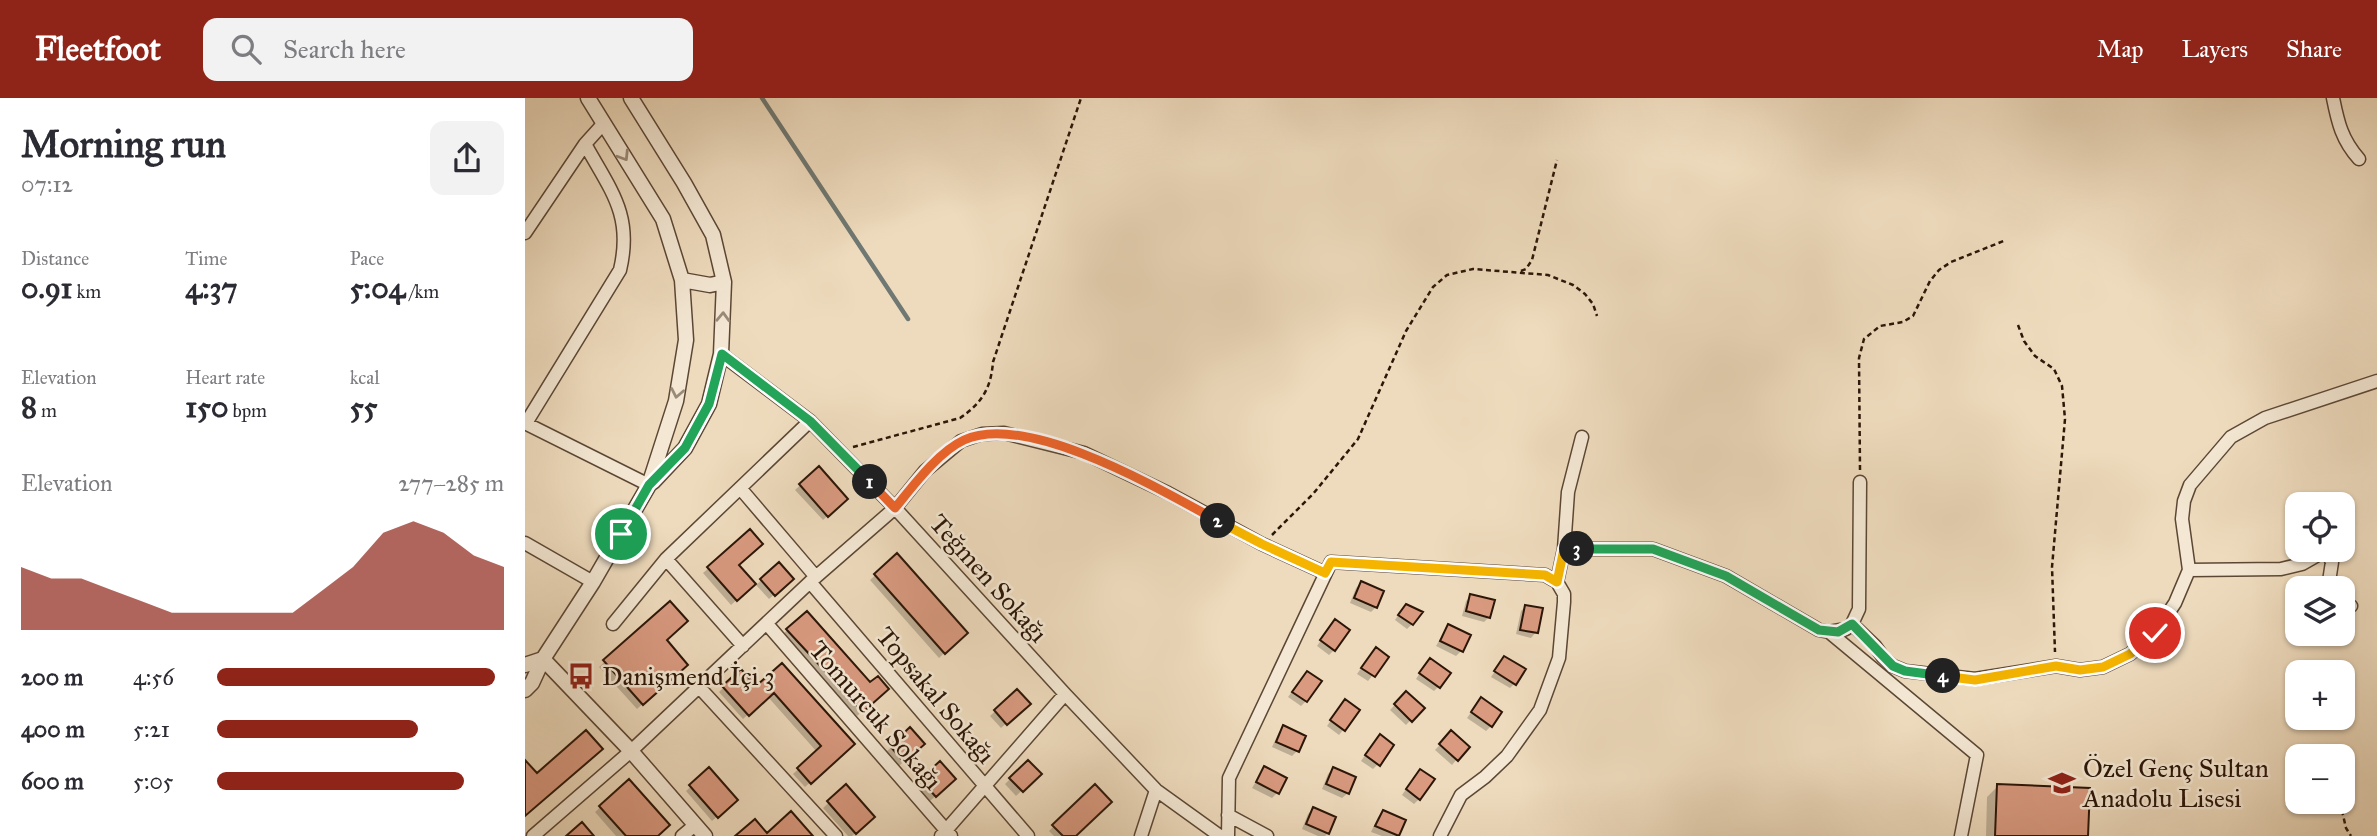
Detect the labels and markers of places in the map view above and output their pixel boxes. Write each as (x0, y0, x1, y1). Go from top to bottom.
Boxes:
pin: 1 (853, 464, 887, 500)
pin (591, 504, 651, 564)
pin: 2 (1201, 504, 1235, 538)
pin: 3 (1559, 532, 1595, 566)
pin (2125, 603, 2185, 663)
pin: 4 (1925, 658, 1961, 694)
place label: Danişmend İçi 3 (602, 660, 775, 692)
bus stop icon: Danişmend İçi 3 (566, 661, 596, 691)
place label: Özel Genç Sultan Anadolu Lisesi (2082, 752, 2269, 814)
school or university icon: Özel Genç Sultan Anadolu Lisesi (2047, 768, 2077, 798)

